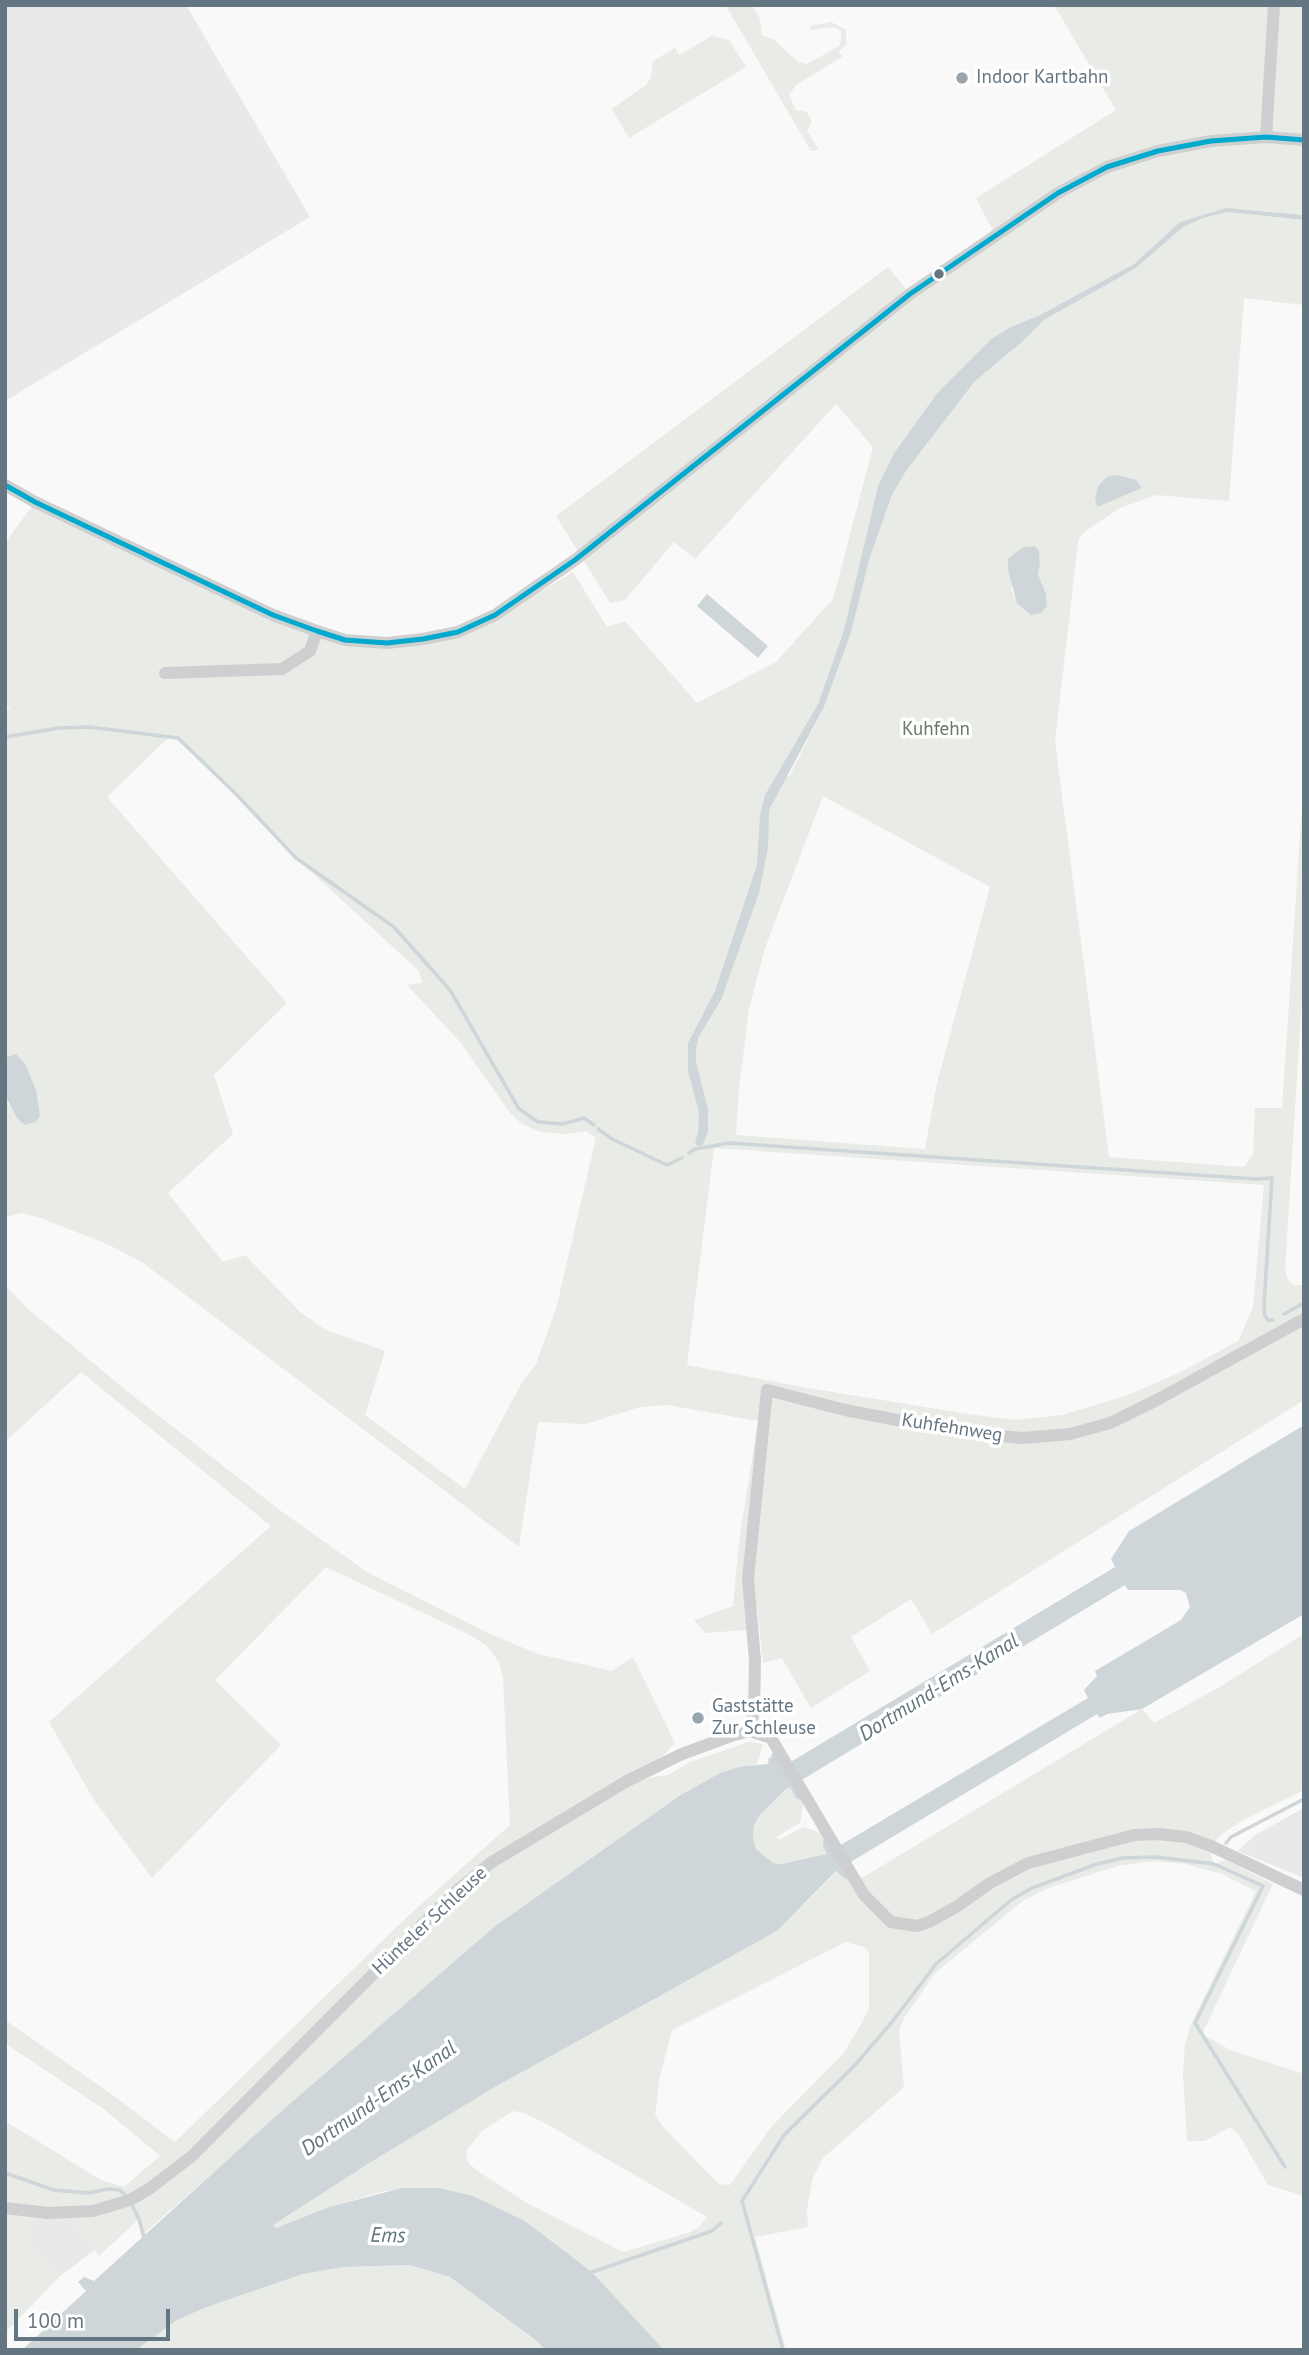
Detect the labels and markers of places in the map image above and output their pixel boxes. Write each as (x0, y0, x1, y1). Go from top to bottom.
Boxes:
place label: Indoor Kartbahn (976, 67, 1108, 89)
marker: Indoor Kartbahn (954, 70, 970, 86)
unlabelled marker (932, 267, 946, 281)
place label: Gaststätte Zur Schleuse (712, 1696, 816, 1740)
marker: Gaststätte Zur Schleuse (690, 1710, 706, 1726)

